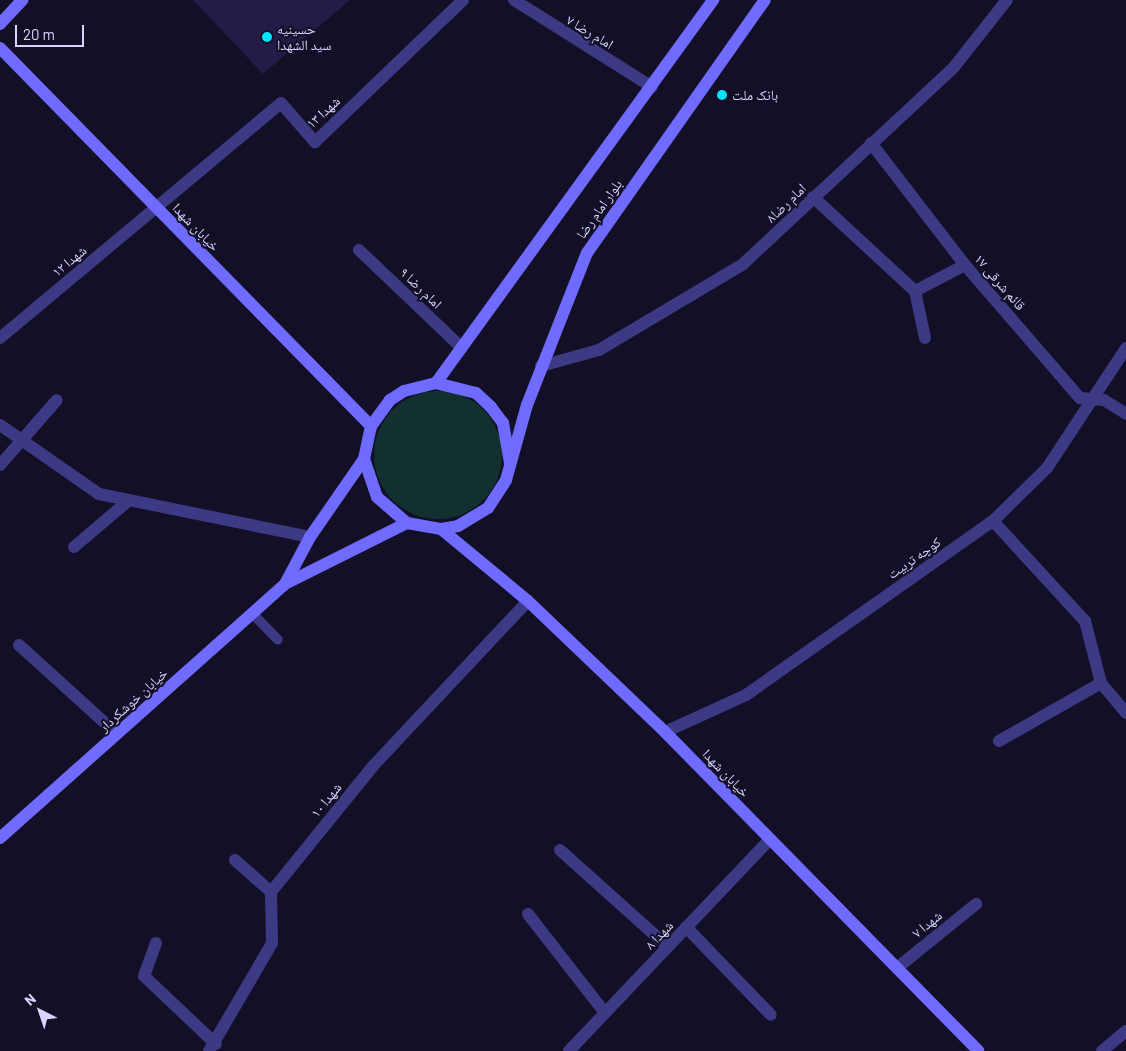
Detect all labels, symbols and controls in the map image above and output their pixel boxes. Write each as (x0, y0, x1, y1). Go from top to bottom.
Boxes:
street label: امام رضا ۷ (563, 11, 617, 53)
scale bar (18, 15, 86, 47)
place label: حسینیه سید الشهدا (277, 21, 332, 54)
text: 20 m (23, 25, 55, 43)
marker: حسینیه سید الشهدا (261, 31, 273, 43)
place label: بانک ملت (732, 87, 778, 103)
marker: بانک ملت (716, 89, 728, 101)
street label: شهدا ۱۳ (303, 92, 343, 132)
street label: بلوار امام رضا (573, 176, 625, 242)
street label: ۸امام رضا (762, 180, 810, 226)
street label: خیابان شهدا (169, 199, 223, 255)
street label: شهدا ۱۲ (48, 242, 90, 280)
street label: قائم شرقی ۱۷ (971, 250, 1029, 314)
street label: امام رضا ۹ (396, 264, 446, 312)
street label: کوچه تربیت (884, 534, 944, 582)
street label: خیابان خوشکردار (95, 665, 171, 735)
street label: خیابان شهدا (699, 745, 753, 801)
street label: شهدا ۱۰ (307, 779, 345, 821)
street label: شهدا ۷ (909, 907, 945, 941)
street label: شهدا ۸ (641, 917, 677, 953)
north arrow (15, 986, 65, 1036)
text: N (21, 990, 39, 1009)

